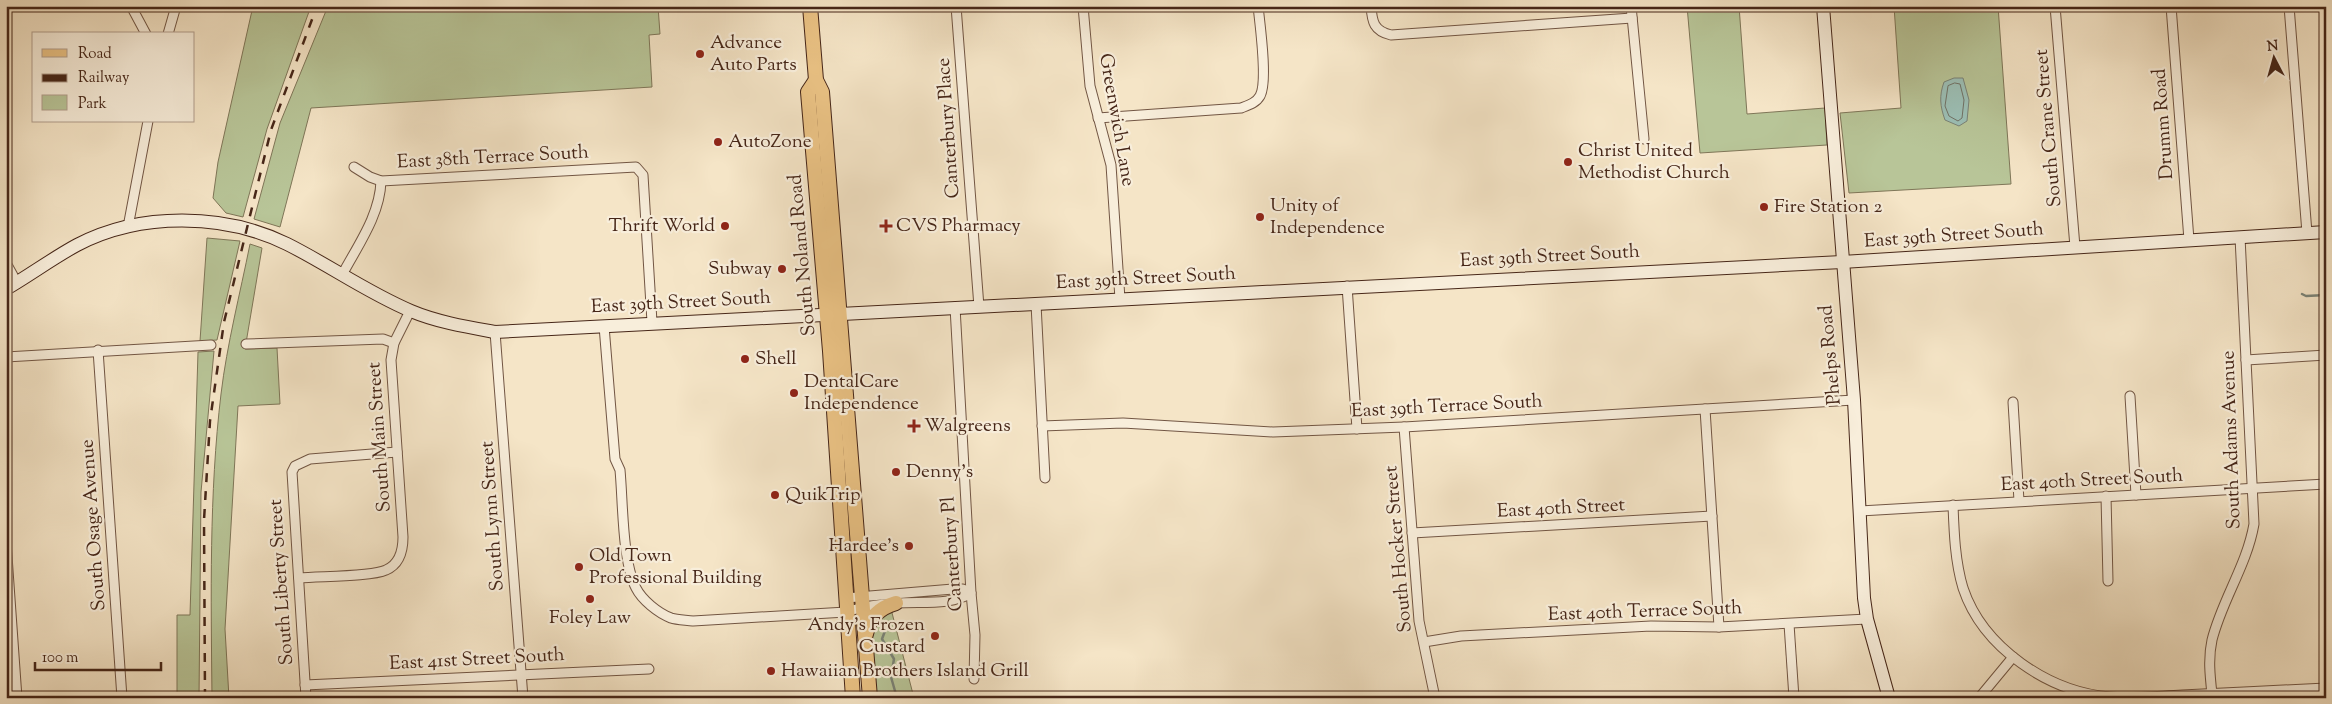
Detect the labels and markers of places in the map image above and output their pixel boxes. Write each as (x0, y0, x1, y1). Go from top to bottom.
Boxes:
place label: Advance Auto Parts (710, 30, 797, 79)
marker: Advance Auto Parts (694, 48, 706, 60)
place label: AutoZone (728, 129, 812, 156)
marker: AutoZone (712, 136, 724, 148)
place label: Christ United Methodist Church (1578, 138, 1730, 187)
marker: Christ United Methodist Church (1562, 156, 1574, 168)
place label: Unity of Independence (1270, 193, 1385, 242)
place label: Fire Station 2 (1774, 194, 1882, 221)
marker: Fire Station 2 (1758, 201, 1770, 213)
marker: Unity of Independence (1254, 211, 1266, 223)
place label: Thrift World (609, 213, 715, 240)
place label: CVS Pharmacy (896, 213, 1021, 240)
marker: Thrift World (719, 220, 731, 232)
marker: CVS Pharmacy (880, 220, 892, 232)
place label: Subway (708, 256, 773, 283)
marker: Subway (776, 263, 788, 275)
place label: Shell (755, 346, 797, 373)
marker: Shell (739, 353, 751, 365)
place label: DentalCare Independence (804, 369, 919, 418)
marker: DentalCare Independence (788, 387, 800, 399)
place label: Walgreens (924, 413, 1011, 440)
marker: Walgreens (908, 420, 920, 432)
place label: Denny's (906, 459, 973, 486)
marker: Denny's (890, 466, 902, 478)
place label: QuikTrip (785, 482, 861, 509)
marker: QuikTrip (769, 489, 781, 501)
place label: Hardee's (828, 533, 899, 560)
marker: Hardee's (903, 540, 915, 552)
place label: Old Town Professional Building (589, 543, 762, 592)
marker: Old Town Professional Building (573, 561, 585, 573)
marker: Foley Law (584, 593, 596, 605)
place label: Foley Law (549, 605, 631, 632)
place label: Andy's Frozen Custard (808, 612, 925, 661)
marker: Andy's Frozen Custard (929, 630, 941, 642)
place label: Hawaiian Brothers Island Grill (781, 658, 1029, 685)
marker: Hawaiian Brothers Island Grill (765, 665, 777, 677)

